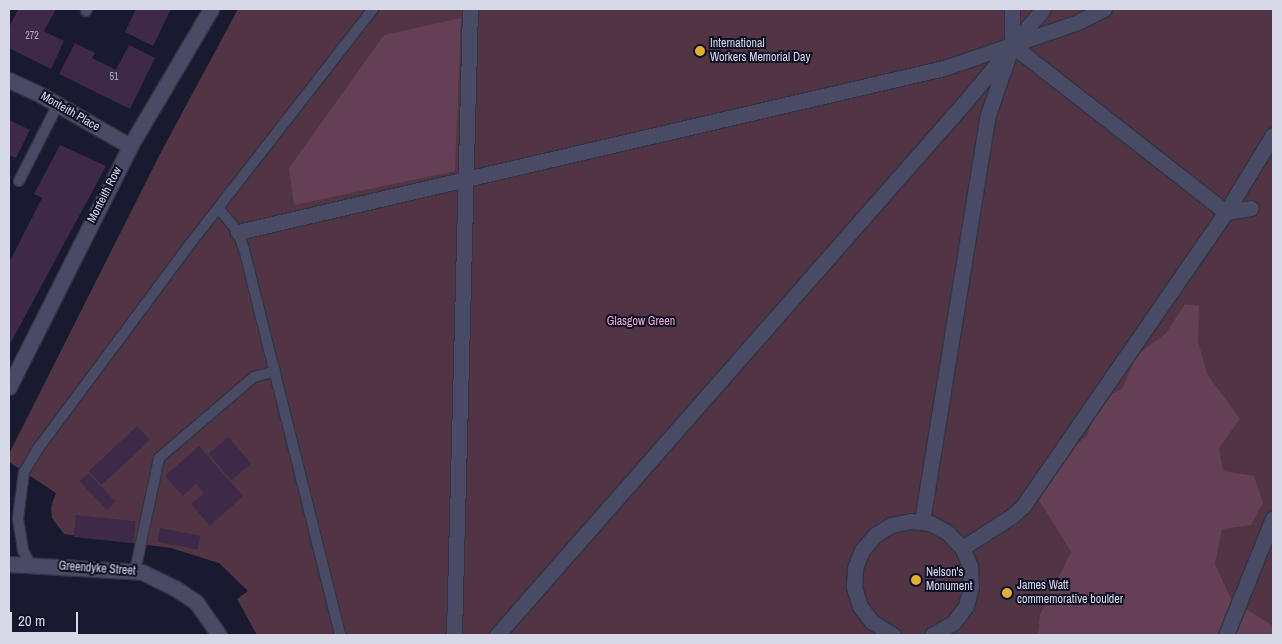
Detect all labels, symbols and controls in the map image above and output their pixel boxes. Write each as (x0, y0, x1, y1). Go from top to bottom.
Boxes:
house number: 272 (25, 30, 39, 42)
place label: International Workers Memorial Day (710, 37, 810, 65)
marker: International Workers Memorial Day (694, 45, 706, 57)
house number: 51 (109, 71, 119, 83)
street label: Monteith Place (38, 89, 102, 135)
street label: Monteith Row (85, 165, 125, 225)
park label: Glasgow Green (607, 315, 675, 329)
street label: Greendyke Street (58, 559, 136, 579)
place label: Nelson's Monument (926, 566, 972, 594)
marker: Nelson's Monument (910, 574, 922, 586)
place label: James Watt commemorative boulder (1017, 579, 1123, 607)
marker: James Watt commemorative boulder (1001, 587, 1013, 599)
scale bar (12, 602, 80, 634)
text: 20 m (18, 610, 45, 631)

